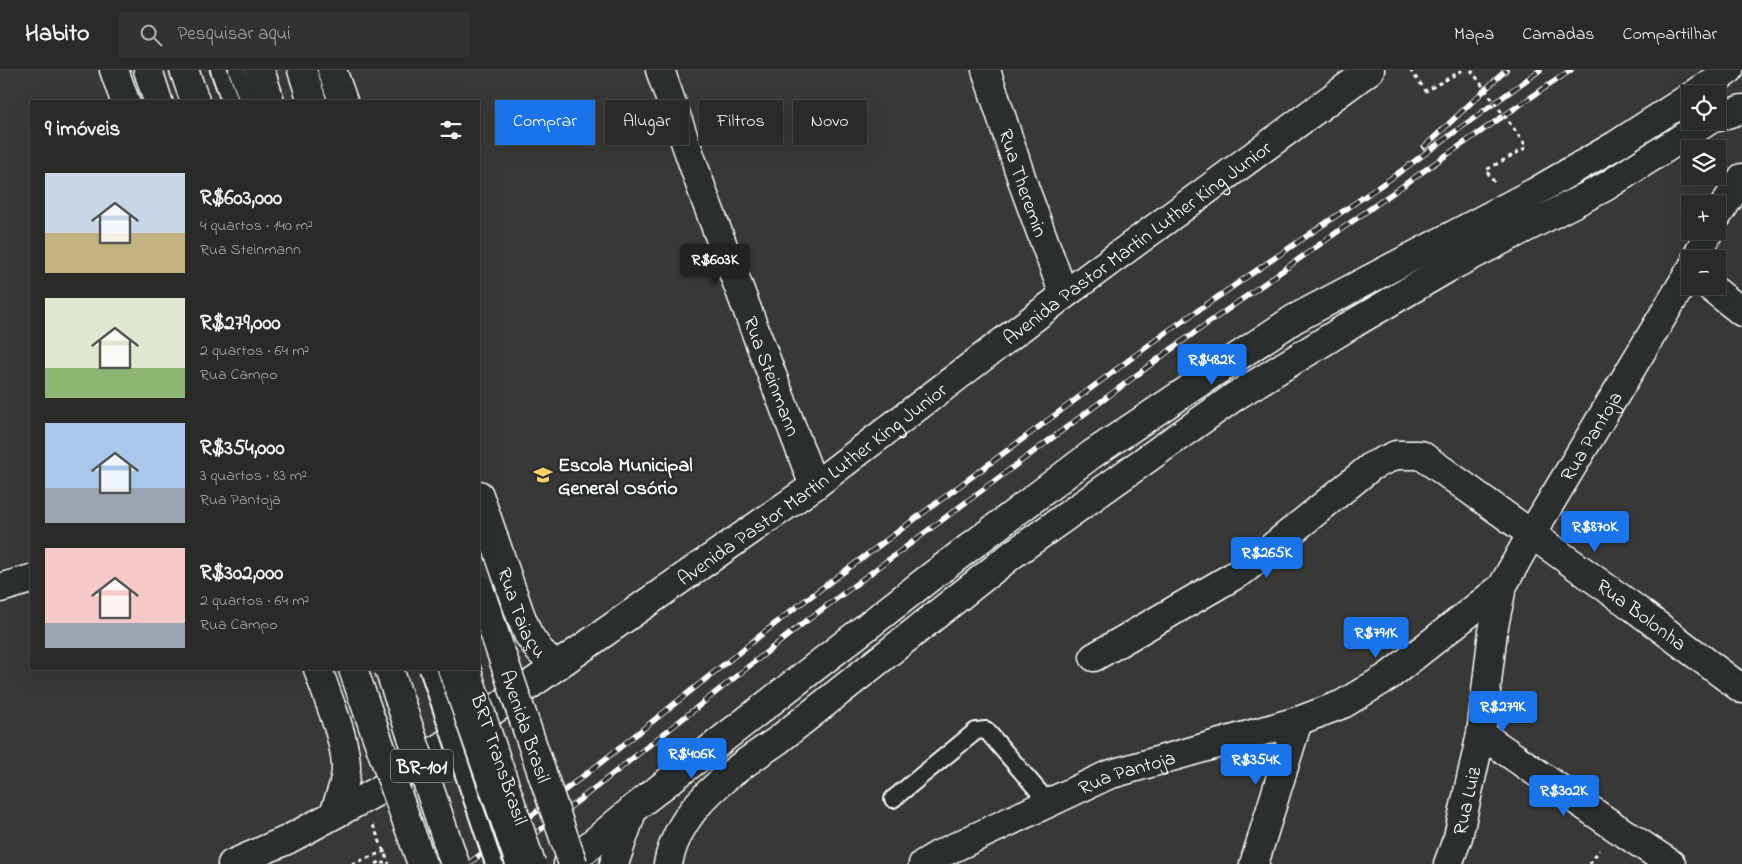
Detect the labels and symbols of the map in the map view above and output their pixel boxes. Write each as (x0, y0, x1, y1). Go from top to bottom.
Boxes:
street label: Rua Theremin (989, 126, 1054, 242)
street label: Avenida Pastor Martin Luther King Junior (998, 134, 1279, 353)
pin: R$603K (674, 244, 756, 286)
street label: Rua Steinmann (734, 313, 806, 441)
pin: R$482K (1171, 344, 1253, 386)
street label: Avenida Pastor Martin Luther King Junior (672, 377, 955, 594)
street label: Rua Pantoja (1554, 386, 1631, 488)
place label: Escola Municipal General Osório (558, 452, 693, 504)
school or university icon: Escola Municipal General Osório (532, 464, 554, 486)
pin: R$870K (1554, 510, 1636, 553)
pin: R$265K (1226, 536, 1308, 579)
street label: Rua Taiaçu (488, 564, 552, 666)
street label: Rua Bolonha (1589, 573, 1691, 659)
pin: R$791K (1335, 616, 1417, 659)
street label: Avenida Brasil (491, 667, 556, 787)
street label: BRT TransBrasil (461, 689, 534, 829)
pin: R$279K (1462, 690, 1544, 733)
pin: R$406K (651, 738, 733, 780)
pin: R$354K (1215, 744, 1297, 786)
street label: Rua Pantoja (1074, 745, 1179, 804)
road number: BR-101 (391, 749, 453, 782)
street label: Rua Luiz (1447, 764, 1490, 838)
pin: R$302K (1523, 774, 1605, 817)

